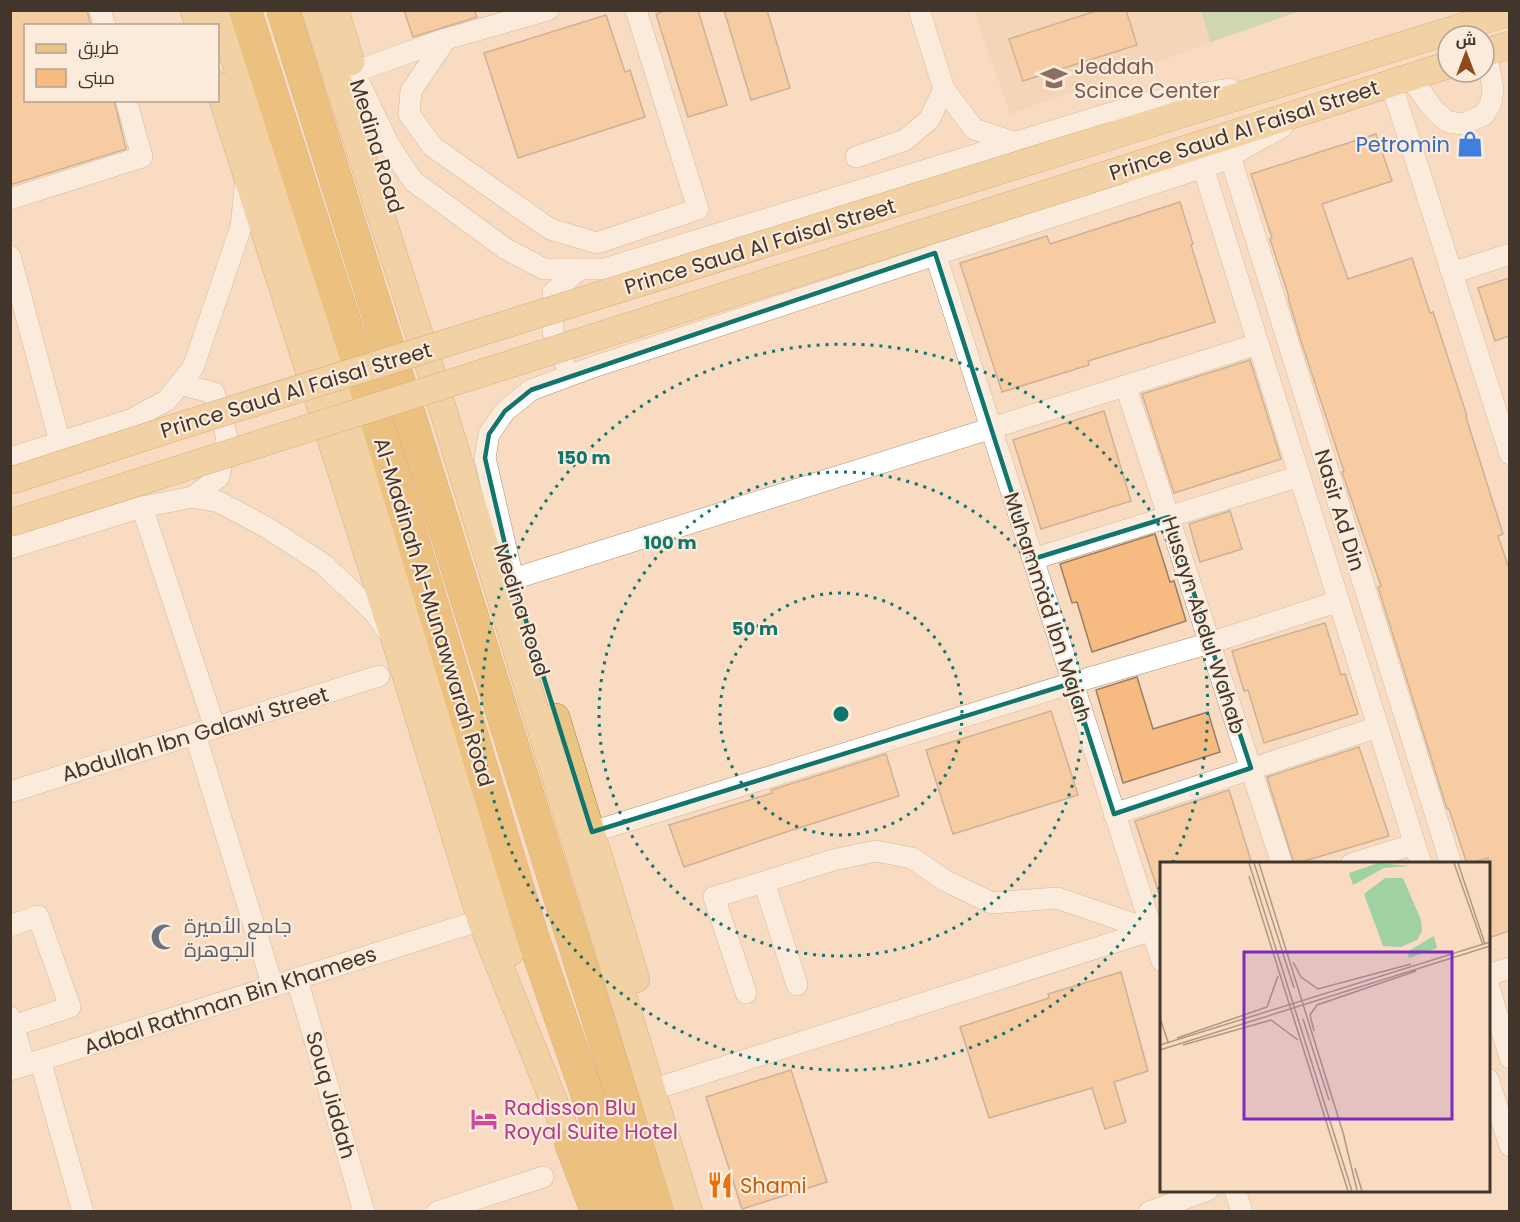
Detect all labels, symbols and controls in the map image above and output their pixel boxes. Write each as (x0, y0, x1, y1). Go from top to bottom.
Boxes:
legend (24, 24, 219, 102)
north arrow (1436, 24, 1496, 84)
text: ش (1456, 28, 1476, 51)
text: طريق (78, 35, 119, 60)
place label: Jeddah Scince Center (1074, 52, 1220, 105)
school or university icon: Jeddah Scince Center (1039, 63, 1069, 93)
text: مبنى (78, 65, 115, 90)
street label: Prince Saud Al Faisal Street (1105, 73, 1383, 187)
street label: Medina Road (343, 76, 411, 216)
shop icon: Petromin (1455, 129, 1485, 159)
place label: Petromin (1356, 130, 1450, 159)
street label: Prince Saud Al Faisal Street (621, 191, 899, 301)
street label: Prince Saud Al Faisal Street (157, 335, 435, 445)
street label: Al-Madinah Al-Munawwarah Road (367, 434, 501, 790)
text: 150 m (557, 445, 611, 470)
street label: Nasir Ad Din (1308, 446, 1372, 574)
street label: Muhammad Ibn Majah (997, 488, 1099, 726)
street label: Husayn Abdul Wahab (1155, 512, 1253, 738)
text: 100 m (643, 530, 697, 555)
street label: Medina Road (487, 540, 557, 680)
text: 50 m (732, 616, 778, 641)
street label: Abdullah Ibn Galawi Street (58, 680, 332, 788)
centre of rings (831, 704, 851, 724)
inset map (1160, 862, 1490, 1192)
place label: جامع الأميرة الجوهرة (184, 911, 292, 964)
mosque icon: جامع الأميرة الجوهرة (149, 922, 179, 952)
street label: Adbal Rathman Bin Khamees (80, 939, 380, 1061)
street label: Souq Jiddah (299, 1028, 363, 1162)
place label: Radisson Blu Royal Suite Hotel (504, 1093, 678, 1146)
hotel icon: Radisson Blu Royal Suite Hotel (469, 1104, 499, 1134)
restaurant icon: Shami (705, 1170, 735, 1200)
place label: Shami (740, 1171, 807, 1200)

